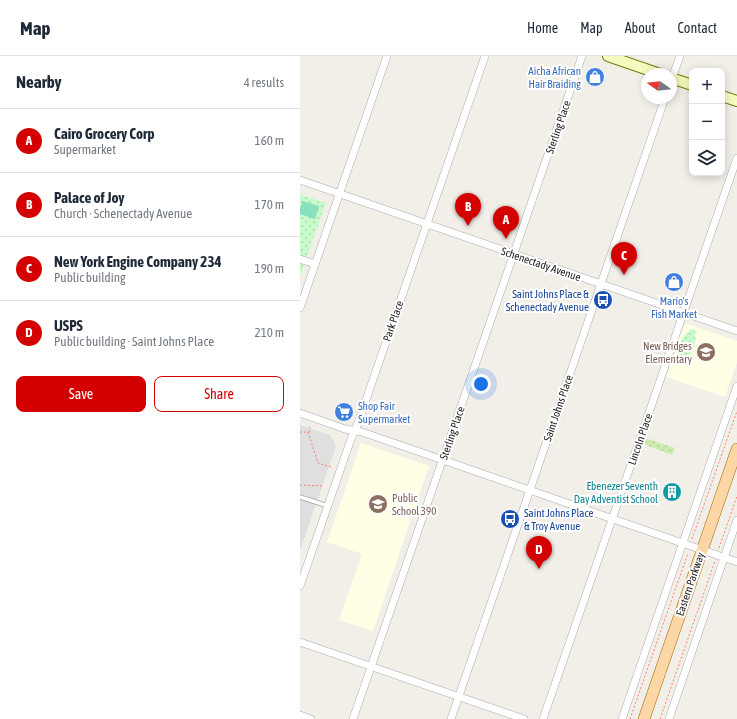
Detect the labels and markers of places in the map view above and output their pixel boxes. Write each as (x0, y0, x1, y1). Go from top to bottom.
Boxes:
place label: Aicha African Hair Braiding (528, 65, 581, 90)
shop icon: Aicha African Hair Braiding (584, 66, 606, 88)
pin: B (455, 193, 481, 226)
pin: A (493, 206, 519, 239)
pin: C (611, 242, 637, 275)
shop icon: Mario's Fish Market (663, 271, 685, 293)
place label: Saint Johns Place & Schenectady Avenue (506, 288, 589, 313)
bus stop icon: Saint Johns Place & Schenectady Avenue (592, 289, 614, 311)
place label: Mario's Fish Market (651, 295, 697, 320)
place label: New Bridges Elementary (643, 340, 692, 365)
school or university icon: New Bridges Elementary (695, 341, 717, 363)
place label: Shop Fair Supermarket (358, 400, 410, 425)
supermarket icon: Shop Fair Supermarket (333, 401, 355, 423)
place label: Ebenezer Seventh Day Adventist School (574, 480, 658, 505)
building icon: Ebenezer Seventh Day Adventist School (661, 481, 683, 503)
place label: Public School 390 (392, 492, 436, 517)
school or university icon: Public School 390 (367, 493, 389, 515)
place label: Saint Johns Place & Troy Avenue (524, 507, 594, 532)
bus stop icon: Saint Johns Place & Troy Avenue (499, 508, 521, 530)
pin: D (526, 536, 552, 569)

